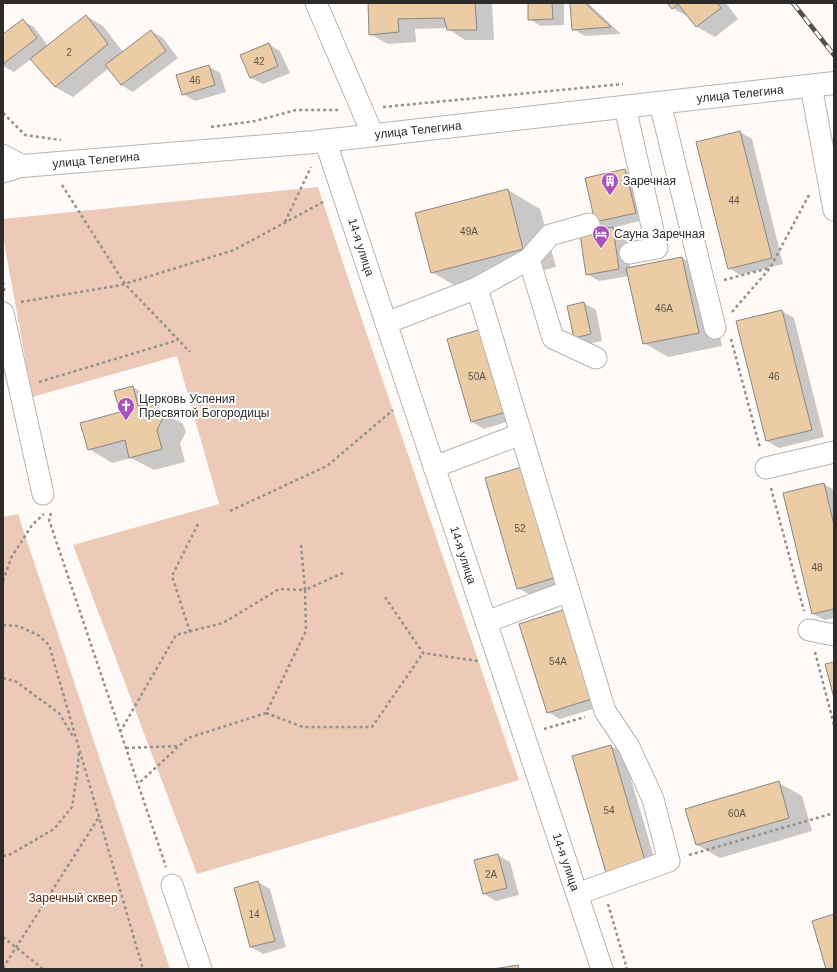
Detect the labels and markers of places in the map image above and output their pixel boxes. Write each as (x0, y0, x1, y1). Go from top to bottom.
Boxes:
building icon: Заречная (600, 171, 620, 196)
place label: Заречная (623, 174, 676, 188)
hotel icon: Сауна Заречная (591, 224, 611, 249)
place label: Сауна Заречная (614, 227, 705, 241)
place label: Церковь Успения Пресвятой Богородицы (139, 392, 269, 420)
church icon: Церковь Успения Пресвятой Богородицы (116, 396, 136, 421)

